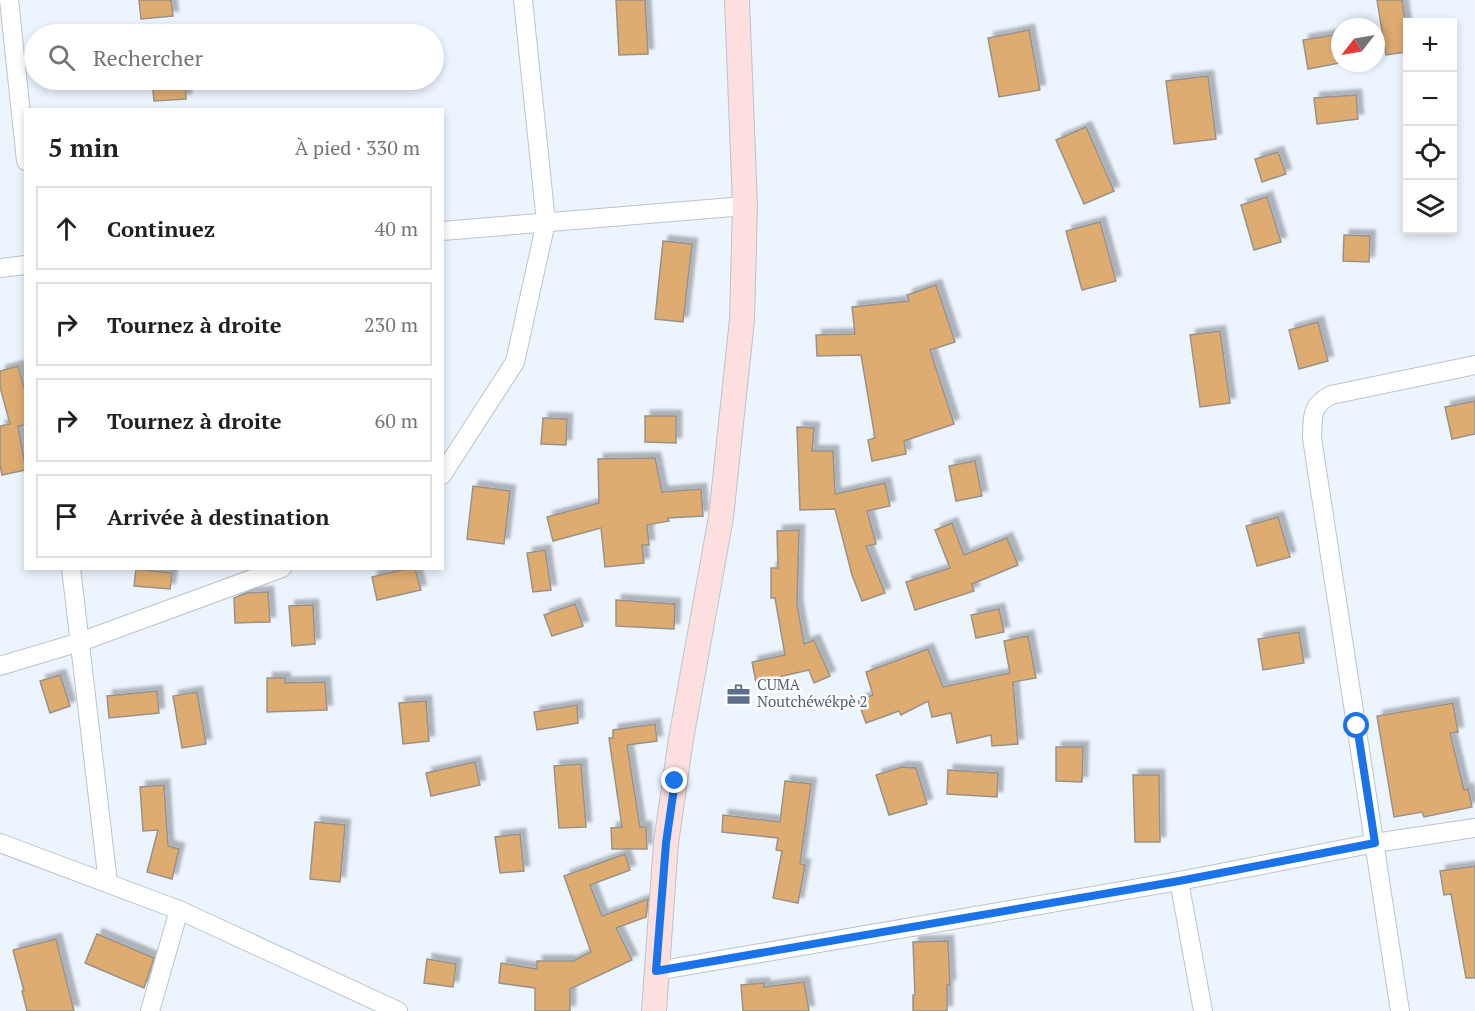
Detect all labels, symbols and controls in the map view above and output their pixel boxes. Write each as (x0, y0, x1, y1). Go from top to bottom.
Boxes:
north arrow (1331, 18, 1385, 72)
map controls (1403, 18, 1457, 234)
button: + (1403, 18, 1457, 72)
search box (24, 24, 444, 90)
icon: search (45, 41, 78, 74)
text: Rechercher (93, 43, 203, 72)
button: − (1403, 72, 1457, 126)
button: locate (1403, 126, 1457, 180)
text: 5 min (48, 130, 119, 164)
text: À pied · 330 m (295, 134, 420, 161)
button: layers (1403, 180, 1457, 234)
icon: ahead (50, 212, 83, 245)
text: Continuez (107, 214, 215, 243)
text: 40 m (375, 215, 418, 242)
icon: right (50, 308, 83, 341)
text: Tournez à droite (107, 310, 282, 339)
text: 230 m (364, 311, 418, 338)
icon: right (50, 404, 83, 437)
text: Tournez à droite (107, 406, 282, 435)
text: 60 m (375, 407, 418, 434)
icon: arrive (50, 500, 83, 533)
text: Arrivée à destination (107, 502, 329, 531)
place label: CUMA Noutchéwékpè 2 (757, 674, 867, 711)
office icon: CUMA Noutchéwékpè 2 (726, 681, 752, 707)
route start (1343, 712, 1369, 738)
route end (661, 767, 687, 793)

